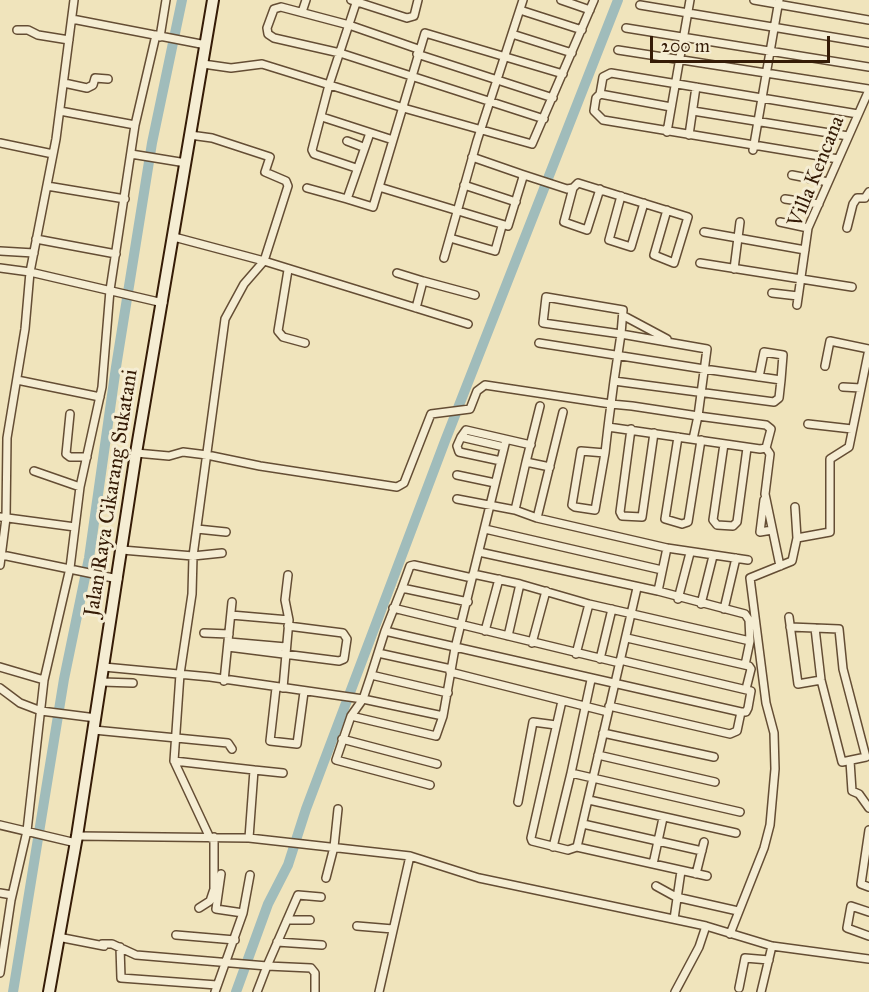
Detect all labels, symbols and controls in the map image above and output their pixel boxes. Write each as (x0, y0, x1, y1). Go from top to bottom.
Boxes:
scale bar (653, 24, 833, 62)
text: 200 m (661, 35, 710, 57)
street label: Villa Kencana (783, 113, 851, 231)
street label: Jalan Raya Cikarang Sukatani (80, 367, 144, 619)

